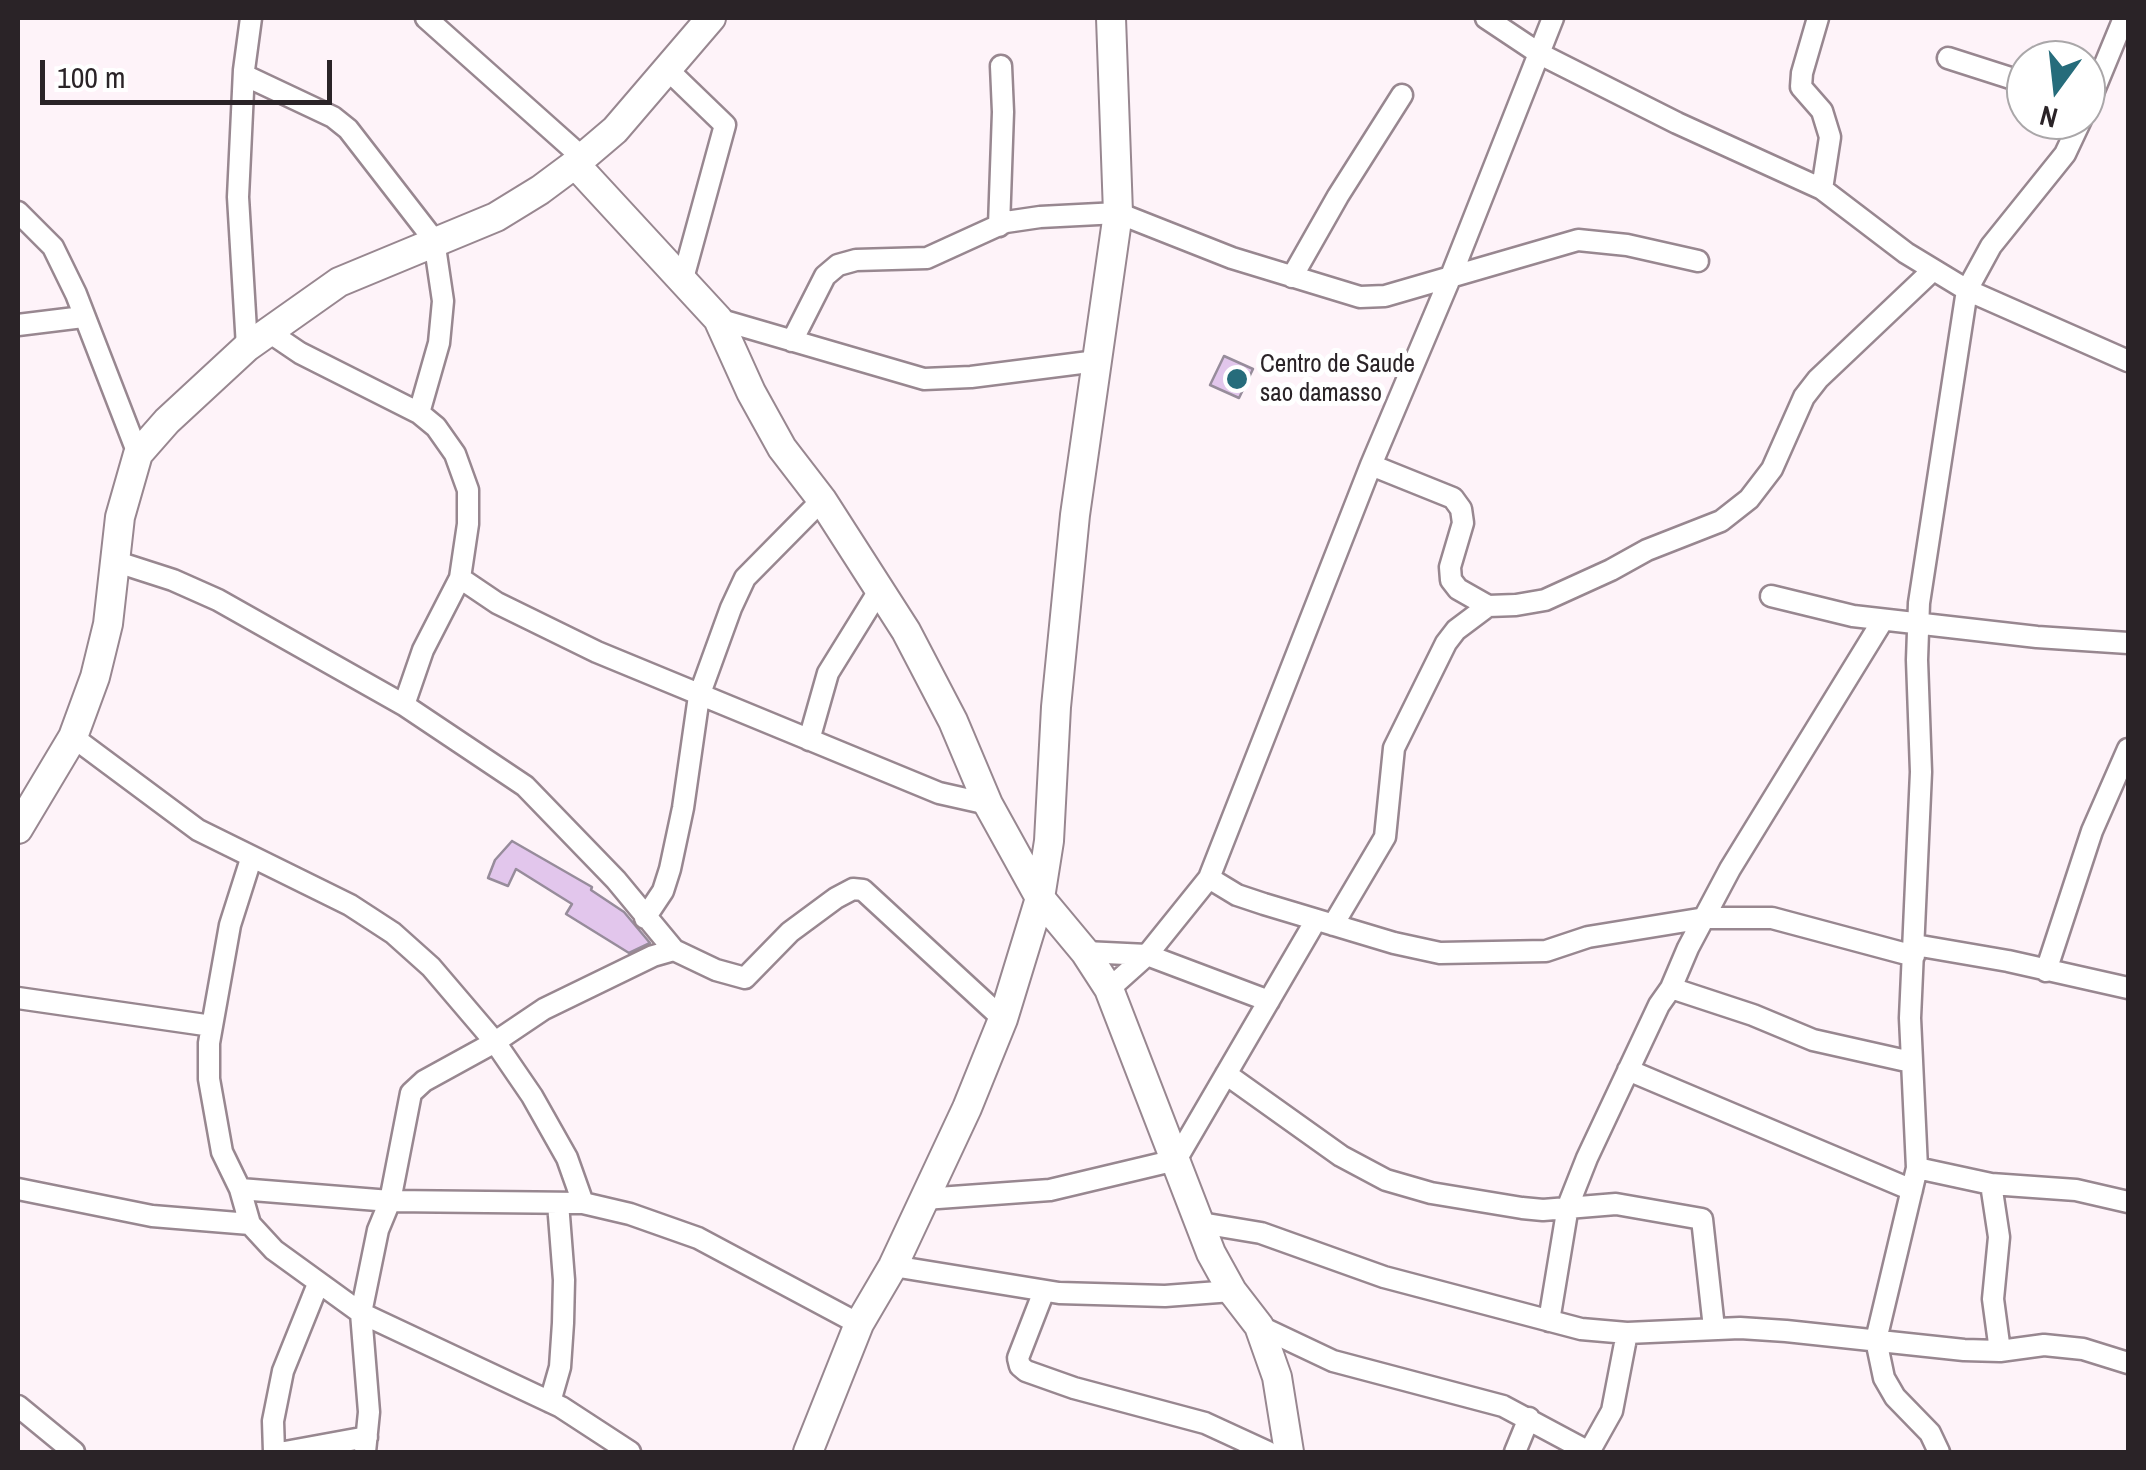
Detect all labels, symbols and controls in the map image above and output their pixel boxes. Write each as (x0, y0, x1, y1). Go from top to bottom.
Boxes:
scale bar (45, 40, 338, 102)
north arrow (2006, 40, 2106, 140)
text: 100 m (57, 57, 125, 97)
text: N (2036, 97, 2062, 138)
place label: Centro de Saude sao damasso (1260, 350, 1415, 409)
marker: Centro de Saude sao damasso (1224, 366, 1250, 392)

